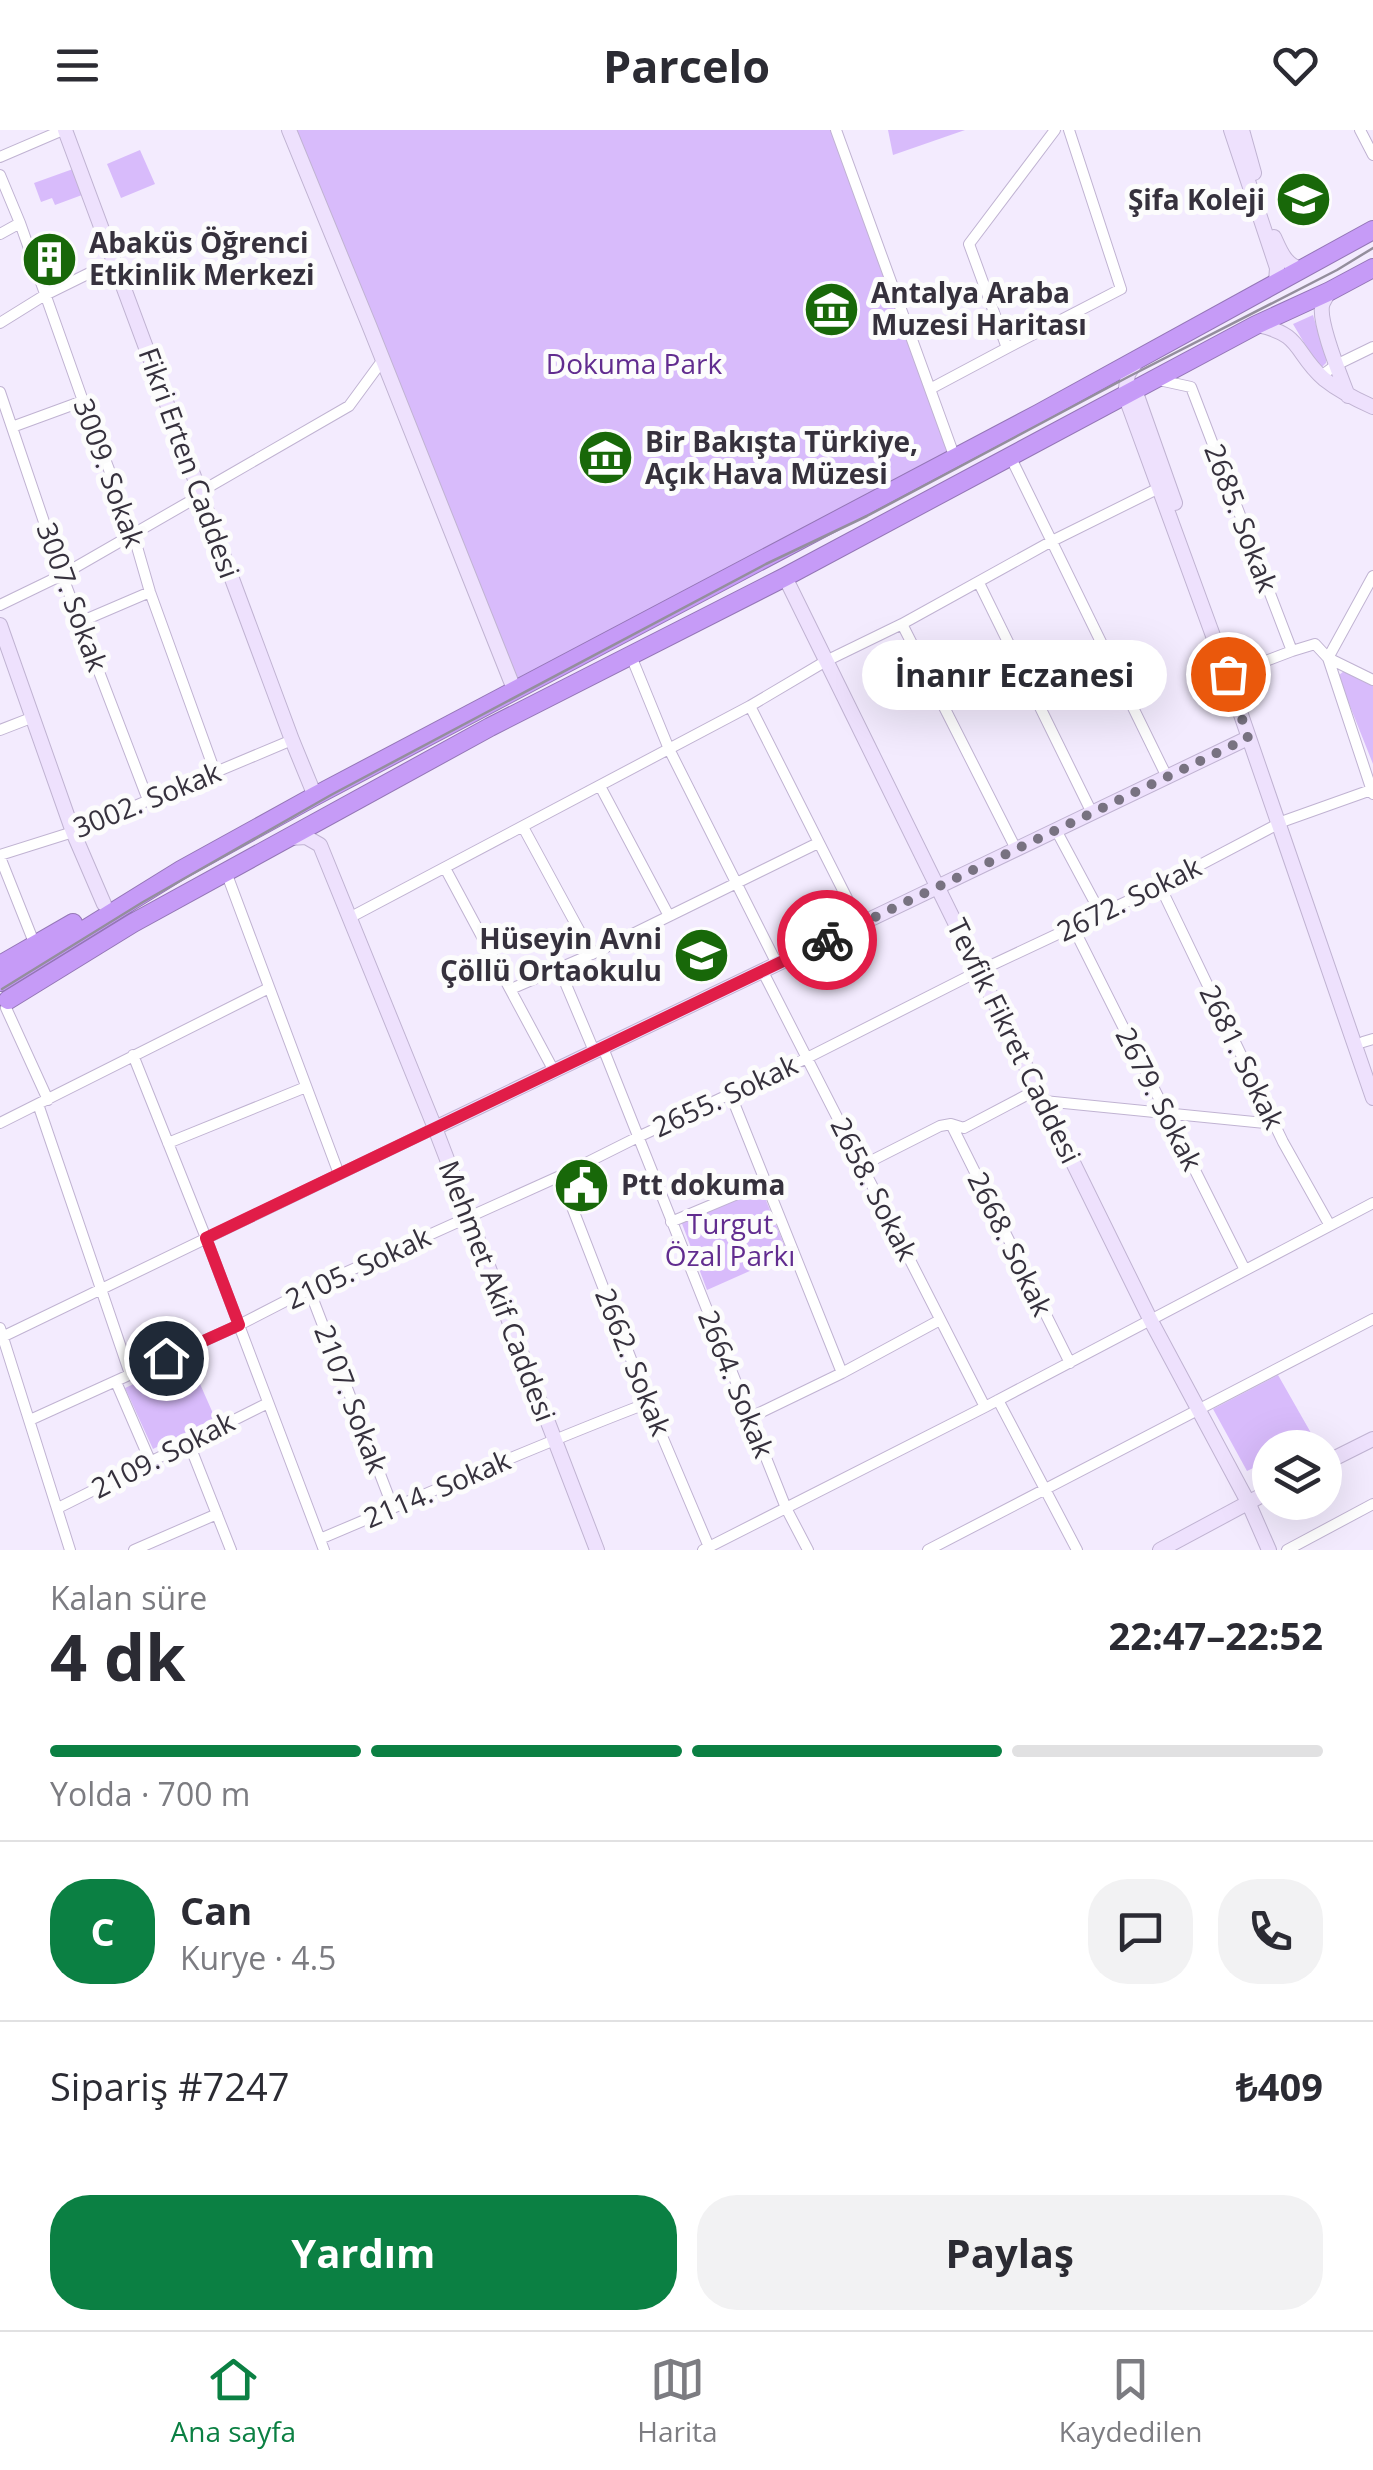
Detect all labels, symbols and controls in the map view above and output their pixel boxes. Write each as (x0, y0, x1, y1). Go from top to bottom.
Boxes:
text: Parcelo (603, 35, 770, 96)
icon: menu (50, 38, 105, 93)
icon: heart (1268, 38, 1323, 93)
school or university icon: Şifa Koleji (1274, 170, 1334, 230)
place label: Şifa Koleji (1128, 180, 1265, 218)
place label: Abaküs Öğrenci Etkinlik Merkezi (89, 223, 315, 293)
building icon: Abaküs Öğrenci Etkinlik Merkezi (20, 229, 80, 289)
place label: Antalya Araba Muzesi Haritası (871, 273, 1087, 343)
museum icon: Antalya Araba Muzesi Haritası (802, 279, 862, 339)
street label: Fikri Erten Caddesi (131, 342, 249, 583)
park label: Dokuma Park (546, 344, 722, 382)
street label: 3009. Sokak (65, 393, 155, 553)
place label: Bir Bakışta Türkiye, Açık Hava Müzesi (645, 422, 918, 492)
museum icon: Bir Bakışta Türkiye, Açık Hava Müzesi (576, 428, 636, 488)
street label: 2685. Sokak (1196, 438, 1288, 597)
street label: 3007. Sokak (28, 517, 118, 677)
pin (1186, 632, 1271, 717)
callout: İnanır Eczanesi (863, 639, 1168, 709)
icon: bag (1201, 647, 1256, 702)
text: İnanır Eczanesi (895, 653, 1134, 696)
street label: 3002. Sokak (67, 752, 226, 846)
street label: 2672. Sokak (1050, 847, 1207, 949)
courier (777, 890, 877, 990)
street label: Tevfik Fikret Caddesi (939, 912, 1091, 1169)
icon: bike (800, 913, 855, 968)
place label: Hüseyin Avni Çöllü Ortaokulu (440, 919, 662, 989)
school or university icon: Hüseyin Avni Çöllü Ortaokulu (671, 925, 731, 985)
street label: 2681. Sokak (1192, 978, 1294, 1135)
street label: 2679. Sokak (1108, 1020, 1212, 1177)
street label: 2655. Sokak (646, 1045, 803, 1145)
street label: 2658. Sokak (823, 1110, 927, 1267)
street label: Mehmet Akif Caddesi (431, 1155, 565, 1427)
public building icon: Ptt dokuma (552, 1155, 612, 1215)
place label: Ptt dokuma (621, 1165, 785, 1203)
street label: 2668. Sokak (960, 1165, 1062, 1322)
park label: Turgut Özal Parkı (665, 1204, 795, 1274)
street label: 2105. Sokak (279, 1217, 436, 1317)
street label: 2662. Sokak (587, 1282, 681, 1441)
street label: 2664. Sokak (690, 1304, 784, 1463)
pin (124, 1316, 209, 1401)
street label: 2107. Sokak (306, 1319, 398, 1478)
icon: home (139, 1331, 194, 1386)
street label: 2109. Sokak (84, 1402, 241, 1506)
map controls (1252, 1430, 1342, 1520)
button: layers (1252, 1430, 1342, 1520)
street label: 2114. Sokak (357, 1440, 516, 1536)
text: Kalan süre (50, 1576, 207, 1619)
text: 22:47–22:52 (1109, 1609, 1323, 1661)
text: 4 dk (50, 1612, 186, 1700)
text: Yolda · 700 m (50, 1772, 250, 1815)
button: chat (1088, 1879, 1193, 1984)
button: phone (1218, 1879, 1323, 1984)
text: Can (180, 1884, 252, 1936)
text: C (90, 1905, 115, 1957)
text: Kurye · 4.5 (180, 1936, 336, 1979)
text: Sipariş #7247 (50, 2060, 289, 2112)
text: ₺409 (1236, 2060, 1323, 2112)
button: Yardım (50, 2195, 677, 2310)
button: Paylaş (697, 2195, 1323, 2310)
tab: Ana sayfa (171, 2352, 296, 2450)
tab: Harita (637, 2352, 718, 2450)
tab: Kaydedilen (1059, 2352, 1202, 2450)

